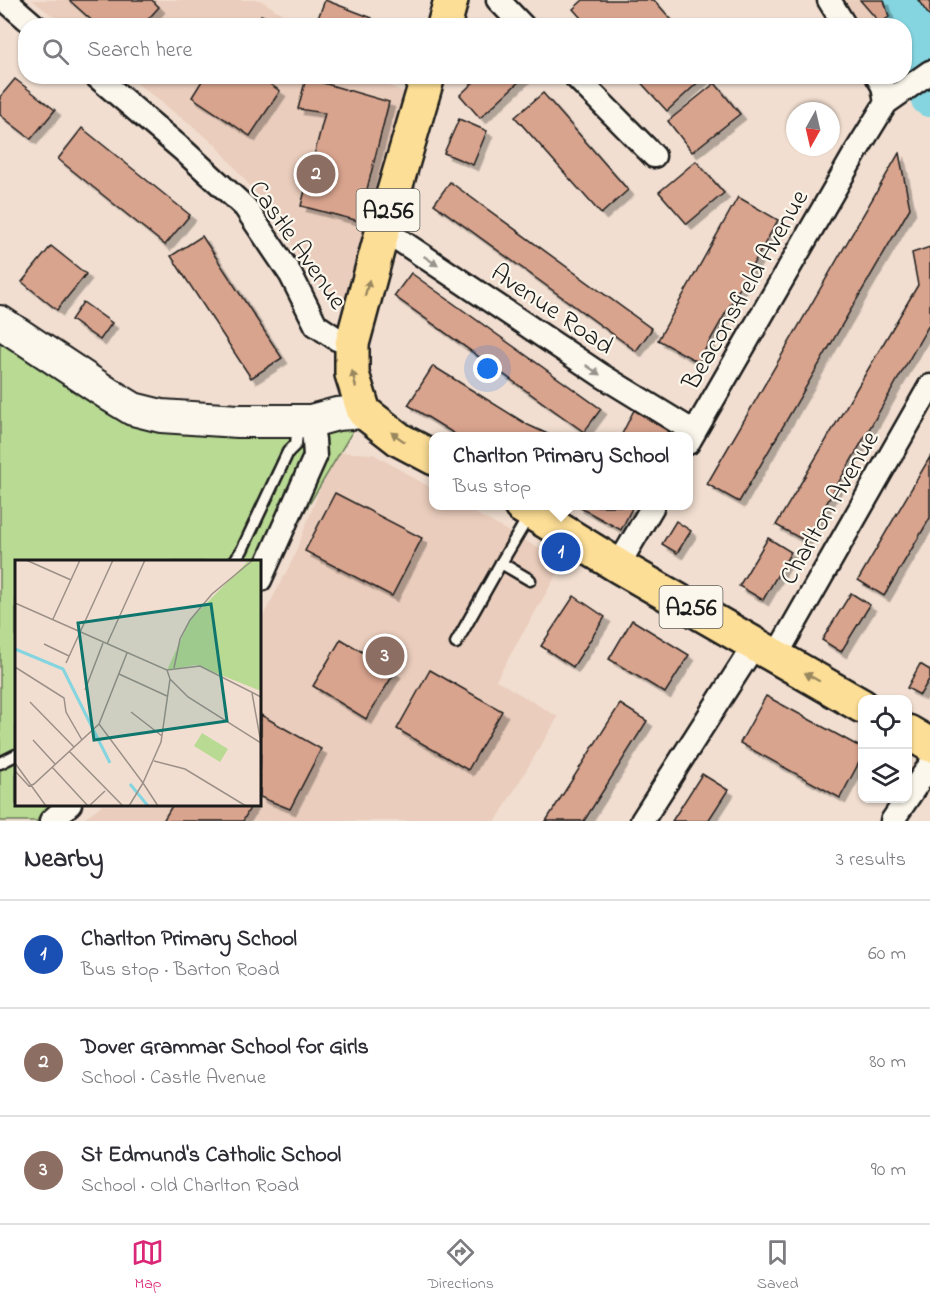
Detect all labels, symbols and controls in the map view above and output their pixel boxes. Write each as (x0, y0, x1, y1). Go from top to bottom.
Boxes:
search box (18, 18, 912, 84)
icon: search (39, 35, 72, 68)
text: Search here (87, 35, 192, 67)
north arrow (786, 102, 840, 156)
pin: 2 (296, 152, 336, 196)
street label: Castle Avenue (238, 173, 355, 319)
street label: Beaconsfield Avenue (673, 183, 820, 399)
road number: A256 (356, 189, 420, 231)
one-way arrow (423, 255, 439, 267)
street label: Avenue Road (482, 255, 621, 366)
one-way arrow (363, 278, 372, 296)
your location (473, 354, 502, 383)
one-way arrow (585, 364, 601, 376)
one-way arrow (349, 370, 359, 388)
street label: Charlton Avenue (771, 424, 890, 593)
one-way arrow (390, 431, 406, 443)
popup (429, 432, 693, 510)
text: Charlton Primary School (453, 441, 669, 473)
text: Bus stop (453, 473, 531, 502)
pin: 1 (542, 530, 580, 574)
inset map (15, 560, 261, 806)
road number: A256 (660, 586, 722, 628)
pin: 3 (366, 634, 404, 678)
one-way arrow (803, 672, 820, 682)
map controls (858, 695, 912, 803)
button: locate (858, 695, 912, 749)
button: layers (858, 749, 912, 803)
text: Nearby (24, 841, 103, 879)
text: 3 results (836, 846, 906, 875)
text: Charlton Primary School (81, 924, 297, 956)
text: 1 (40, 940, 47, 969)
text: 60 m (868, 940, 906, 969)
text: Bus stop · Barton Road (81, 956, 279, 985)
text: Dover Grammar School for Girls (81, 1032, 369, 1064)
text: 2 (39, 1048, 48, 1077)
text: 80 m (869, 1048, 906, 1077)
text: School · Castle Avenue (81, 1064, 266, 1093)
text: St Edmund's Catholic School (81, 1140, 341, 1172)
text: 3 (39, 1156, 48, 1185)
text: 90 m (871, 1156, 906, 1185)
text: School · Old Charlton Road (81, 1172, 299, 1201)
tab: Map (131, 1236, 164, 1296)
tab: Directions (427, 1236, 494, 1296)
tab: Saved (757, 1236, 799, 1296)

